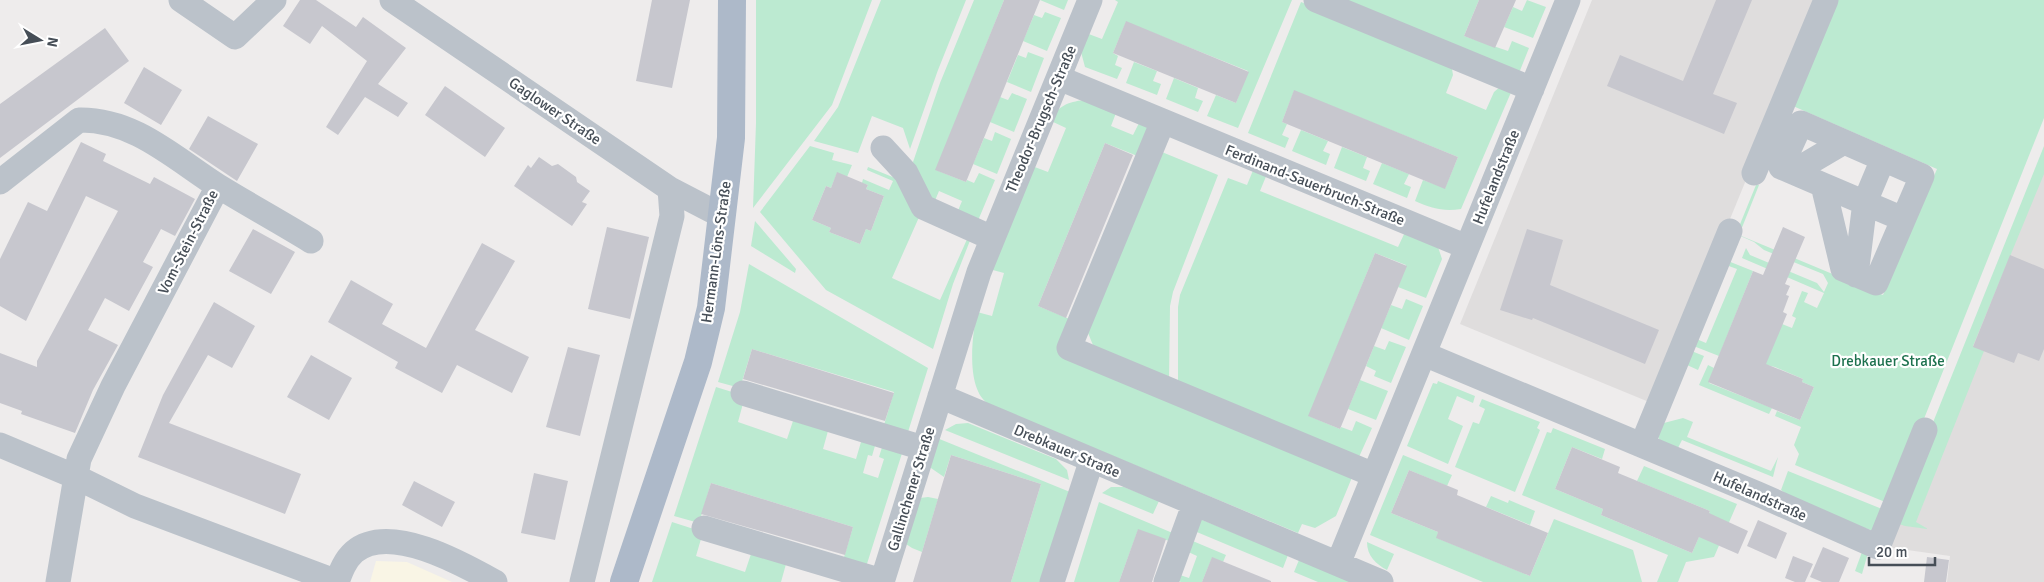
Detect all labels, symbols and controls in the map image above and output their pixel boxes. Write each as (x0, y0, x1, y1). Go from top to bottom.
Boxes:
north arrow (15, 15, 65, 65)
text: N (43, 36, 62, 48)
street label: Theodor-Brugsch-Straße (1002, 43, 1080, 195)
street label: Gaglower Straße (505, 73, 605, 149)
street label: Hufelandstraße (1469, 127, 1523, 227)
street label: Ferdinand-Sauerbruch-Straße (1223, 141, 1407, 229)
street label: Hermann-Löns-Straße (697, 180, 735, 324)
street label: Vom-Stein-Straße (154, 187, 222, 297)
park label: Drebkauer Straße (1831, 352, 1945, 370)
street label: Drebkauer Straße (1011, 421, 1123, 481)
street label: Gallinchener Straße (884, 425, 938, 553)
street label: Hufelandstraße (1710, 467, 1810, 525)
scale bar (1869, 534, 1935, 566)
text: 20 m (1876, 543, 1907, 561)

